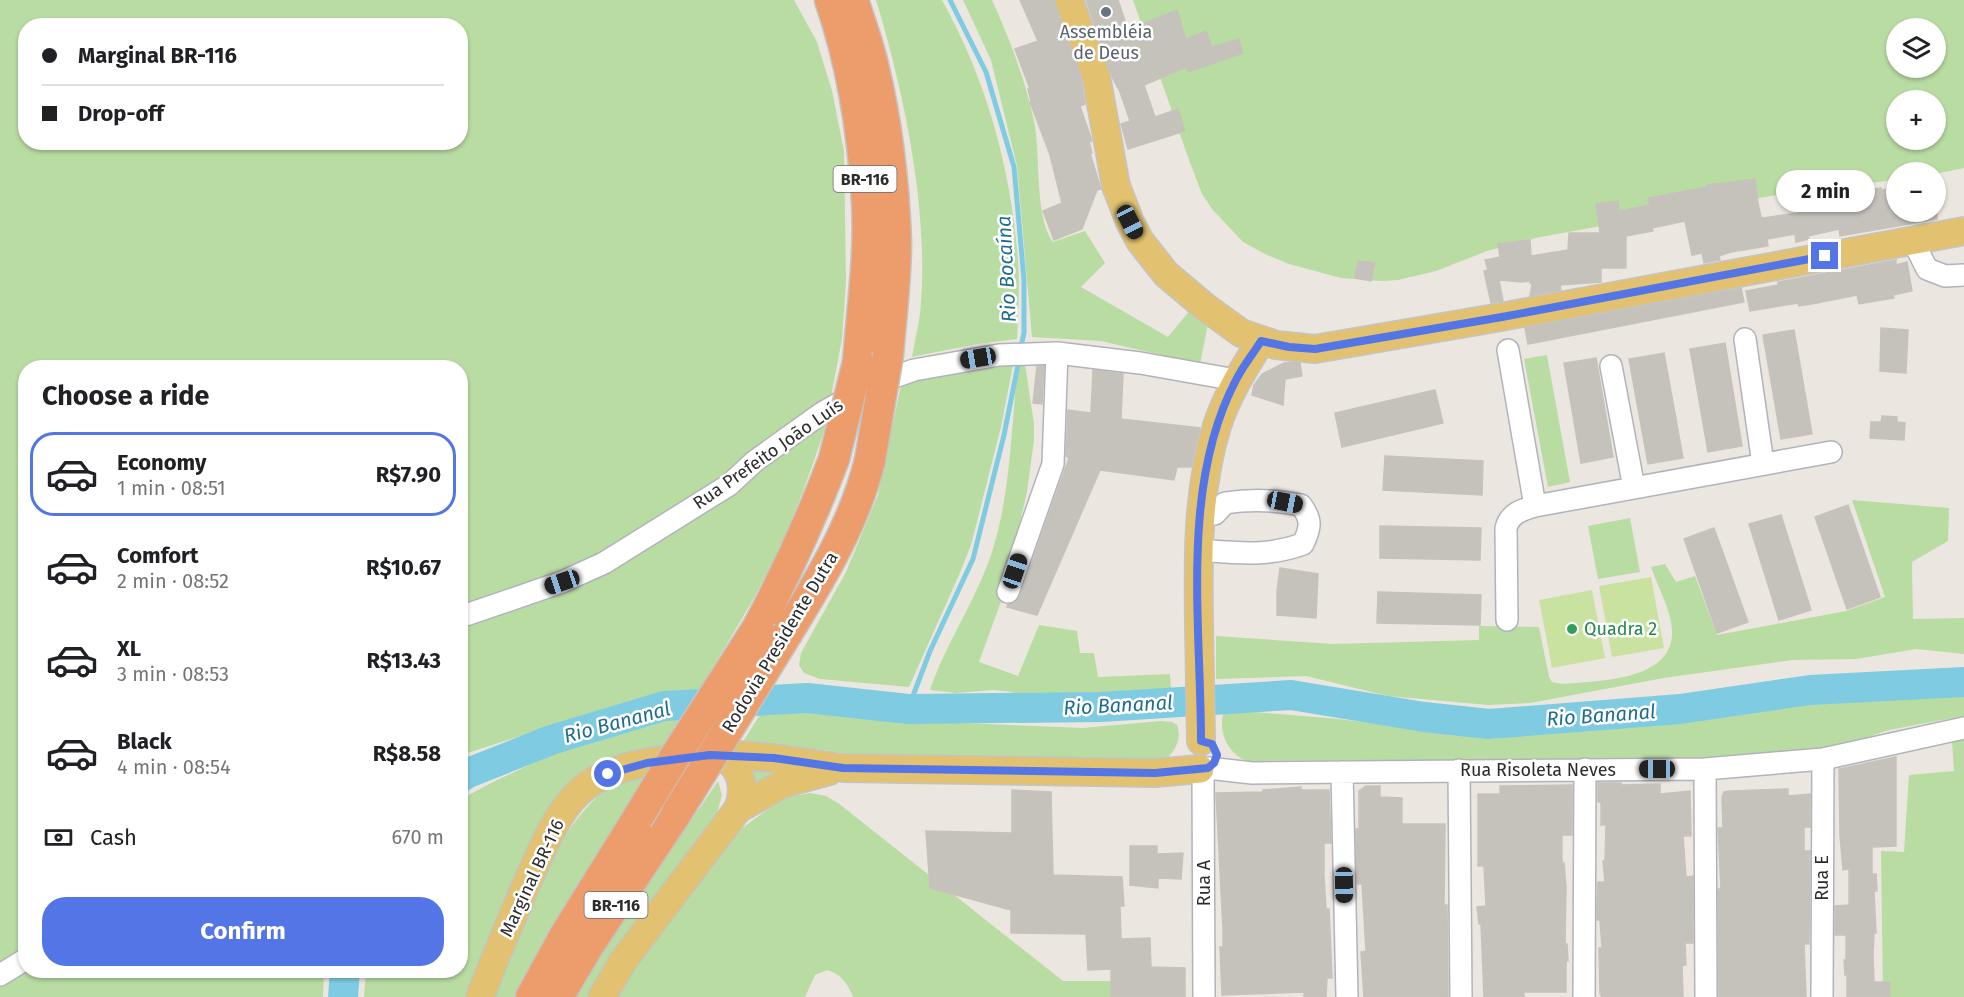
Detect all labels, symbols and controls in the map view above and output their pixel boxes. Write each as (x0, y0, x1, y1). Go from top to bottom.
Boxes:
marker: Assembléia de Deus (1099, 5, 1113, 19)
map controls (1886, 18, 1946, 222)
button: layers (1886, 18, 1946, 78)
place label: Assembléia de Deus (1060, 21, 1152, 64)
text: Marginal BR-116 (78, 42, 237, 69)
button: + (1886, 90, 1946, 150)
text: Drop-off (78, 100, 164, 127)
button: − (1886, 162, 1946, 222)
road number: BR-116 (834, 166, 896, 192)
callout: 2 min (1776, 169, 1874, 211)
text: 2 min (1801, 179, 1850, 203)
car (1114, 202, 1146, 242)
water label: Rio Bocaína (991, 215, 1021, 323)
route end (1811, 242, 1838, 269)
car (959, 346, 997, 370)
text: Choose a ride (42, 380, 209, 412)
street label: Rua Prefeito João Luís (689, 394, 847, 514)
icon: car (45, 447, 99, 501)
text: Economy (117, 449, 206, 476)
text: R$7.90 (376, 461, 441, 488)
text: 1 min · 08:51 (117, 476, 226, 500)
car (1266, 490, 1304, 514)
icon: car (45, 540, 99, 594)
text: Comfort (117, 542, 198, 569)
street label: Rodovia Presidente Dutra (717, 548, 843, 736)
car (1001, 551, 1029, 591)
text: R$10.67 (366, 554, 441, 581)
car (542, 568, 582, 596)
text: 2 min · 08:52 (117, 569, 229, 593)
place label: Quadra 2 (1584, 618, 1657, 640)
marker: Quadra 2 (1565, 622, 1579, 636)
icon: car (45, 633, 99, 687)
text: XL (117, 635, 141, 662)
text: R$13.43 (366, 647, 441, 674)
text: 3 min · 08:53 (117, 662, 229, 686)
water label: Rio Bananal (1063, 690, 1173, 720)
water label: Rio Bananal (561, 696, 673, 748)
water label: Rio Bananal (1546, 699, 1656, 731)
icon: car (45, 726, 99, 780)
text: Black (117, 728, 172, 755)
text: R$8.58 (373, 740, 441, 767)
text: 4 min · 08:54 (117, 755, 231, 779)
street label: Rua Risoleta Neves (1460, 759, 1616, 781)
route start (594, 760, 621, 787)
car (1639, 760, 1675, 778)
street label: Marginal BR-116 (495, 816, 569, 940)
icon: cash (42, 821, 75, 854)
text: Cash (90, 824, 137, 851)
text: 670 m (392, 825, 444, 849)
street label: Rua E (1811, 855, 1833, 901)
street label: Rua A (1193, 859, 1215, 906)
car (1335, 867, 1353, 903)
road number: BR-116 (584, 892, 648, 918)
button: Confirm (42, 897, 444, 966)

